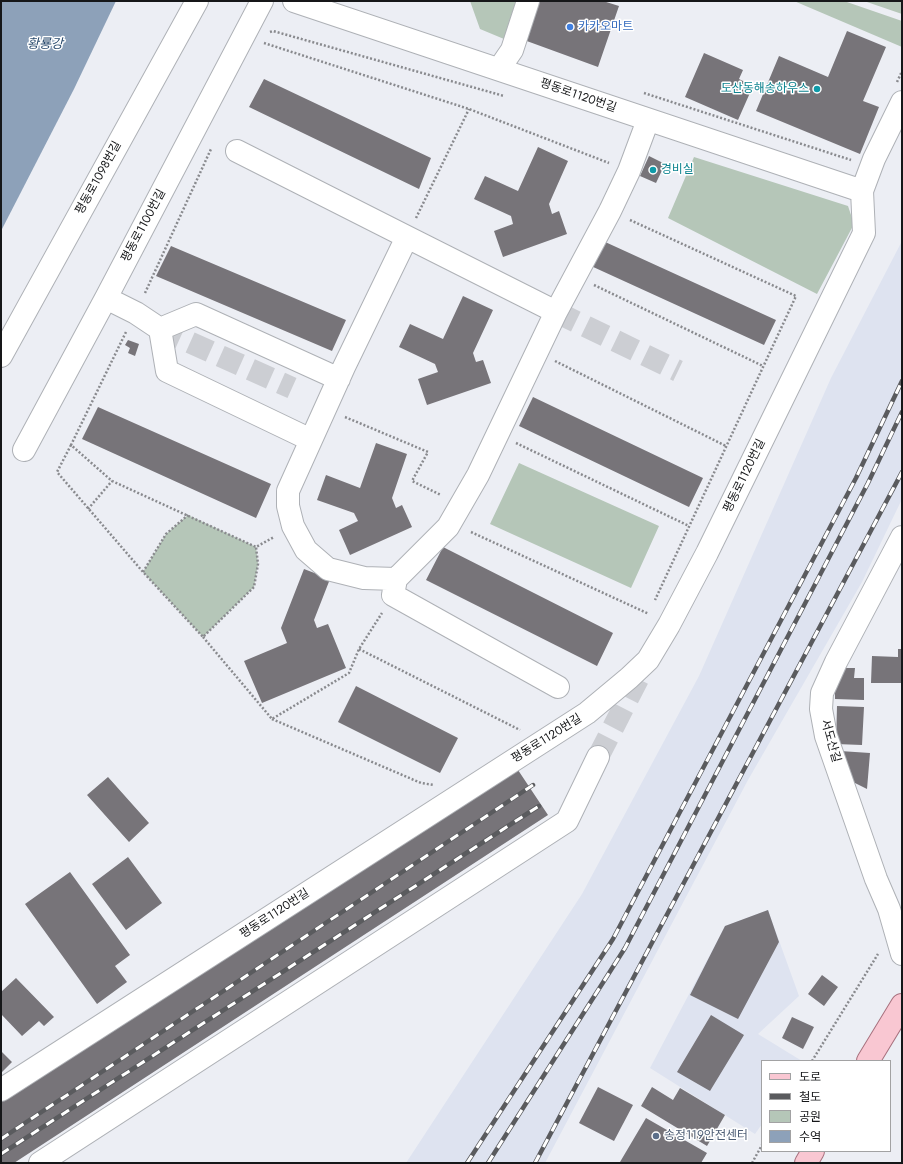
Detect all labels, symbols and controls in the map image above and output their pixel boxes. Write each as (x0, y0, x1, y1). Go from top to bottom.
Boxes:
place label: 카카오마트 (578, 20, 633, 34)
marker: 카카오마트 (565, 22, 575, 32)
water label: 황룡강 (27, 37, 63, 53)
street label: 평동로1120번길 (538, 76, 618, 116)
place label: 도산동해송하우스 (721, 82, 809, 96)
marker: 도산동해송하우스 (812, 84, 822, 94)
street label: 평동로1098번길 (73, 139, 125, 217)
place label: 경비실 (661, 163, 694, 177)
marker: 경비실 (648, 165, 658, 175)
street label: 평동로1100번길 (119, 187, 169, 265)
street label: 평동로1120번길 (721, 437, 769, 515)
street label: 평동로1120번길 (509, 712, 585, 766)
street label: 서도산길 (817, 718, 843, 764)
street label: 평동로1120번길 (238, 886, 312, 942)
legend (761, 1060, 891, 1152)
text: 도로 (799, 1068, 821, 1086)
text: 철도 (799, 1088, 821, 1106)
text: 공원 (799, 1108, 821, 1126)
text: 수역 (799, 1128, 821, 1146)
place label: 송정119안전센터 (664, 1129, 748, 1143)
marker: 송정119안전센터 (651, 1131, 661, 1141)

